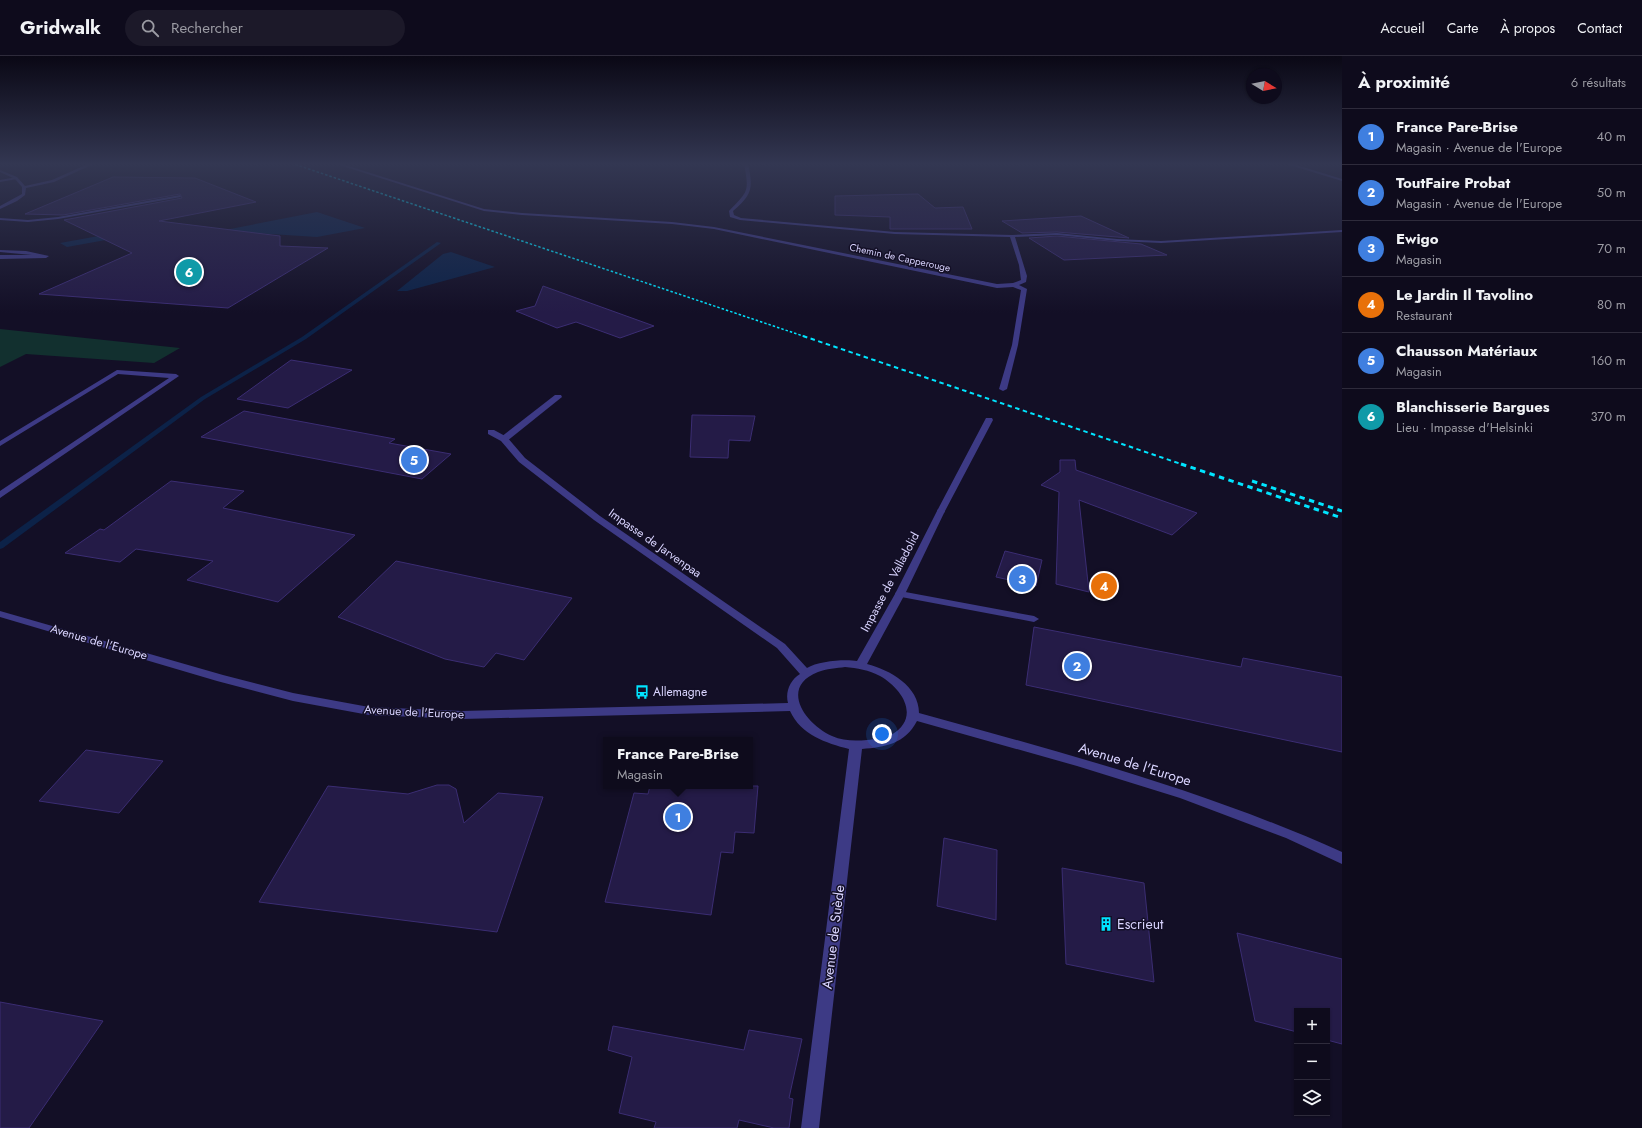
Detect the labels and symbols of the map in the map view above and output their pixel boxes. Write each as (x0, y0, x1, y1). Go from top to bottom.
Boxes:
north arrow (1246, 68, 1282, 104)
street label: Chemin de Capperouge (848, 239, 952, 276)
pin: 6 (176, 257, 202, 287)
pin: 5 (401, 445, 427, 475)
street label: Impasse de Jarvenpaa (605, 504, 705, 582)
street label: Impasse de Valladolid (856, 529, 924, 635)
pin: 3 (1009, 564, 1035, 594)
pin: 4 (1091, 571, 1117, 601)
street label: Avenue de l'Europe (48, 620, 150, 664)
pin: 2 (1064, 651, 1090, 681)
place label: Allemagne (653, 683, 707, 701)
bus stop icon: Allemagne (634, 684, 650, 700)
street label: Avenue de l'Europe (363, 700, 465, 724)
your location (872, 724, 892, 744)
street label: Avenue de l'Europe (1076, 737, 1194, 791)
pin: 1 (665, 802, 691, 832)
street label: Avenue de Suède (817, 884, 849, 990)
place label: Escrieut (1117, 914, 1164, 934)
building icon: Escrieut (1098, 916, 1114, 932)

